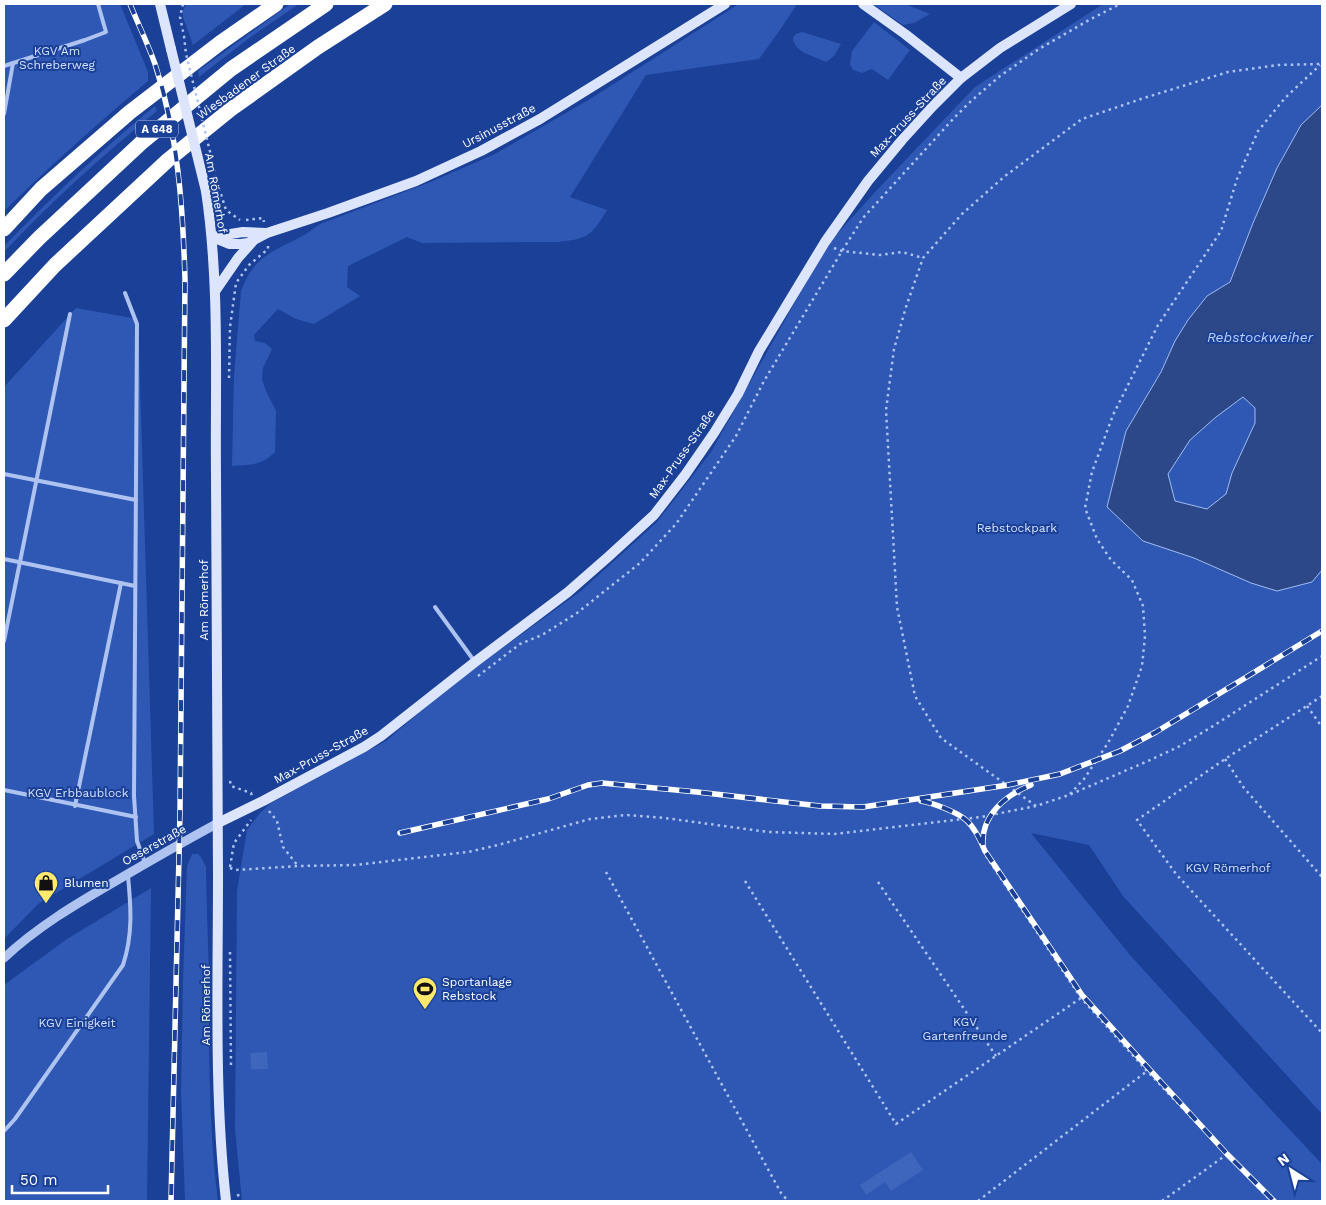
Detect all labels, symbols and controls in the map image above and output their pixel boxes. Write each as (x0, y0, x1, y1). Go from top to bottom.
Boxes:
street label: Wiesbadener Straße (194, 42, 298, 122)
park label: KGV Am Schreberweg (19, 44, 96, 72)
street label: Max-Pruss-Straße (867, 74, 949, 160)
street label: Ursinusstraße (460, 101, 538, 151)
road number: A 648 (136, 120, 178, 138)
street label: Am Römerhof (202, 152, 230, 234)
water label: Rebstockweiher (1207, 329, 1314, 345)
street label: Max-Pruss-Straße (646, 407, 718, 501)
park label: Rebstockpark (977, 521, 1057, 535)
street label: Am Römerhof (197, 559, 211, 640)
street label: Max-Pruss-Straße (271, 723, 371, 787)
park label: KGV Erbbaublock (27, 786, 129, 800)
street label: Oeserstraße (120, 822, 189, 868)
park label: KGV Römerhof (1186, 861, 1271, 875)
shop icon: Blumen (33, 870, 59, 904)
place label: Blumen (64, 876, 109, 890)
street label: Am Römerhof (199, 964, 213, 1045)
place label: Sportanlage Rebstock (442, 975, 512, 1003)
sports icon: Sportanlage Rebstock (412, 976, 438, 1010)
park label: KGV Gartenfreunde (923, 1015, 1008, 1043)
park label: KGV Einigkeit (38, 1016, 116, 1030)
north arrow (1266, 1145, 1316, 1195)
text: N (1274, 1150, 1292, 1169)
scale bar (12, 1162, 109, 1194)
text: 50 m (20, 1171, 57, 1189)

